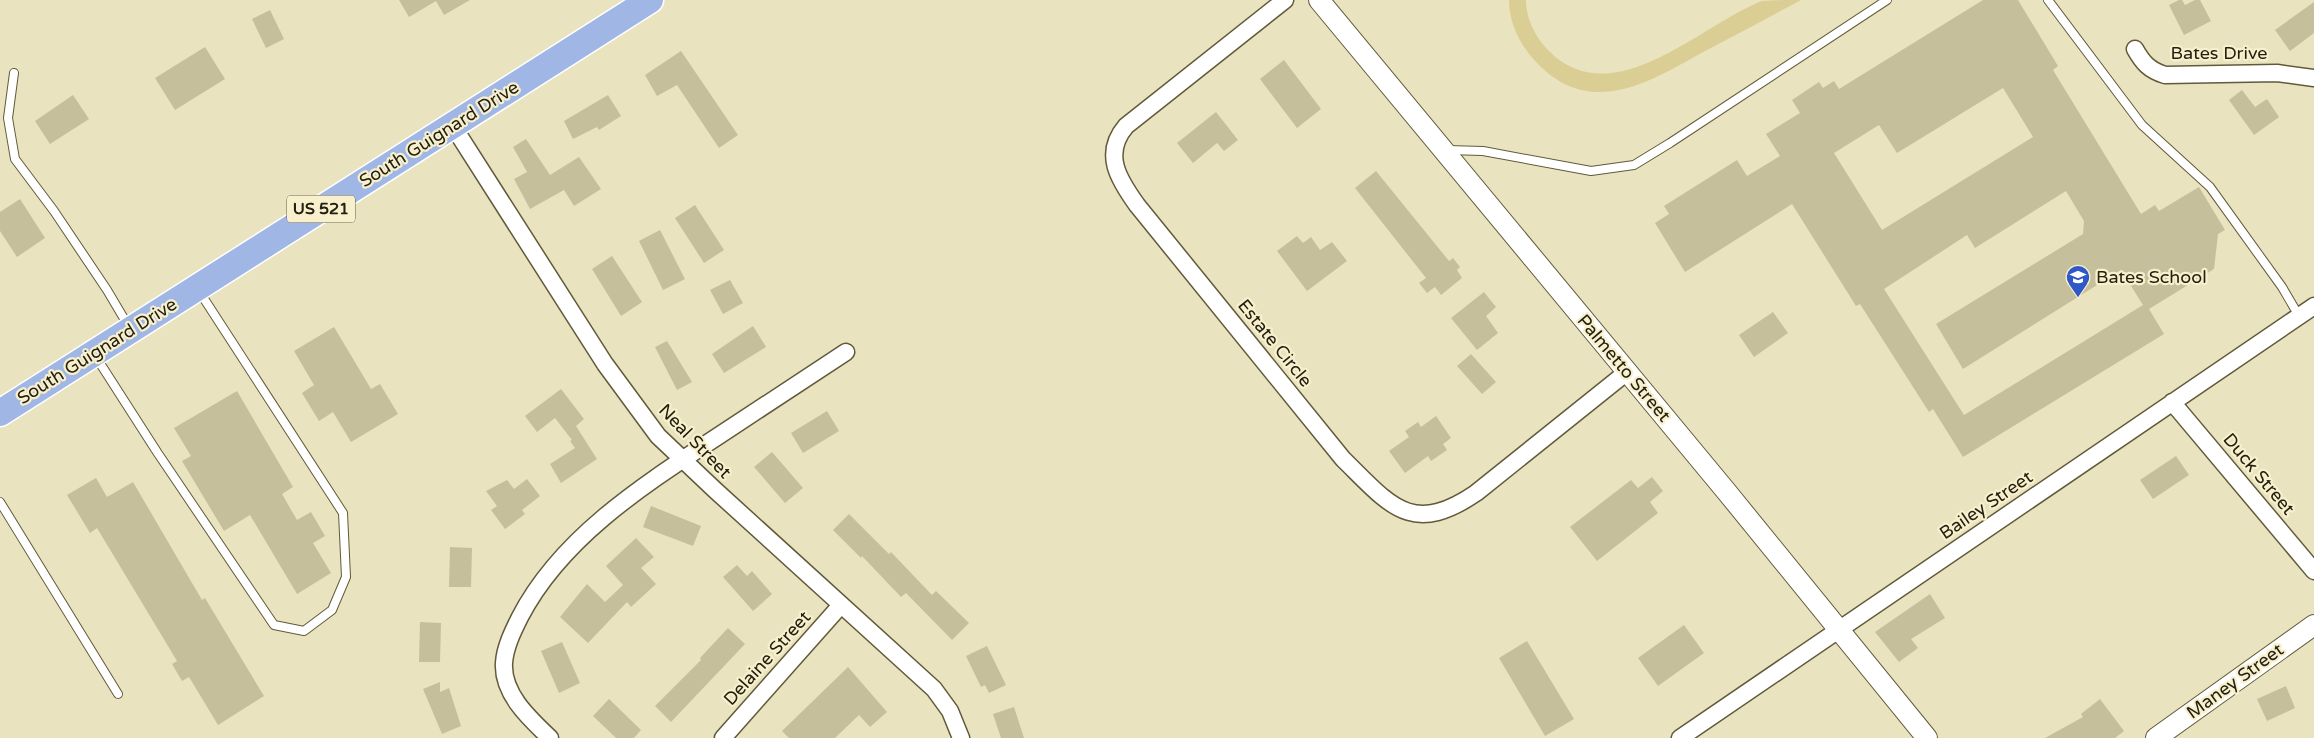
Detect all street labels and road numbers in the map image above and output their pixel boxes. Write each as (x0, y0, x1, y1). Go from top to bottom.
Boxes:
street label: Bates Drive (2171, 42, 2267, 64)
street label: South Guignard Drive (355, 76, 523, 192)
road number: US 521 (287, 195, 355, 222)
street label: South Guignard Drive (13, 293, 181, 409)
street label: Estate Circle (1233, 295, 1317, 391)
street label: Palmetto Street (1573, 310, 1675, 426)
street label: Neal Street (654, 399, 736, 483)
street label: Duck Street (2218, 429, 2300, 519)
street label: Bailey Street (1935, 466, 2037, 544)
street label: Delaine Street (719, 606, 815, 710)
street label: Maney Street (2182, 638, 2288, 724)

